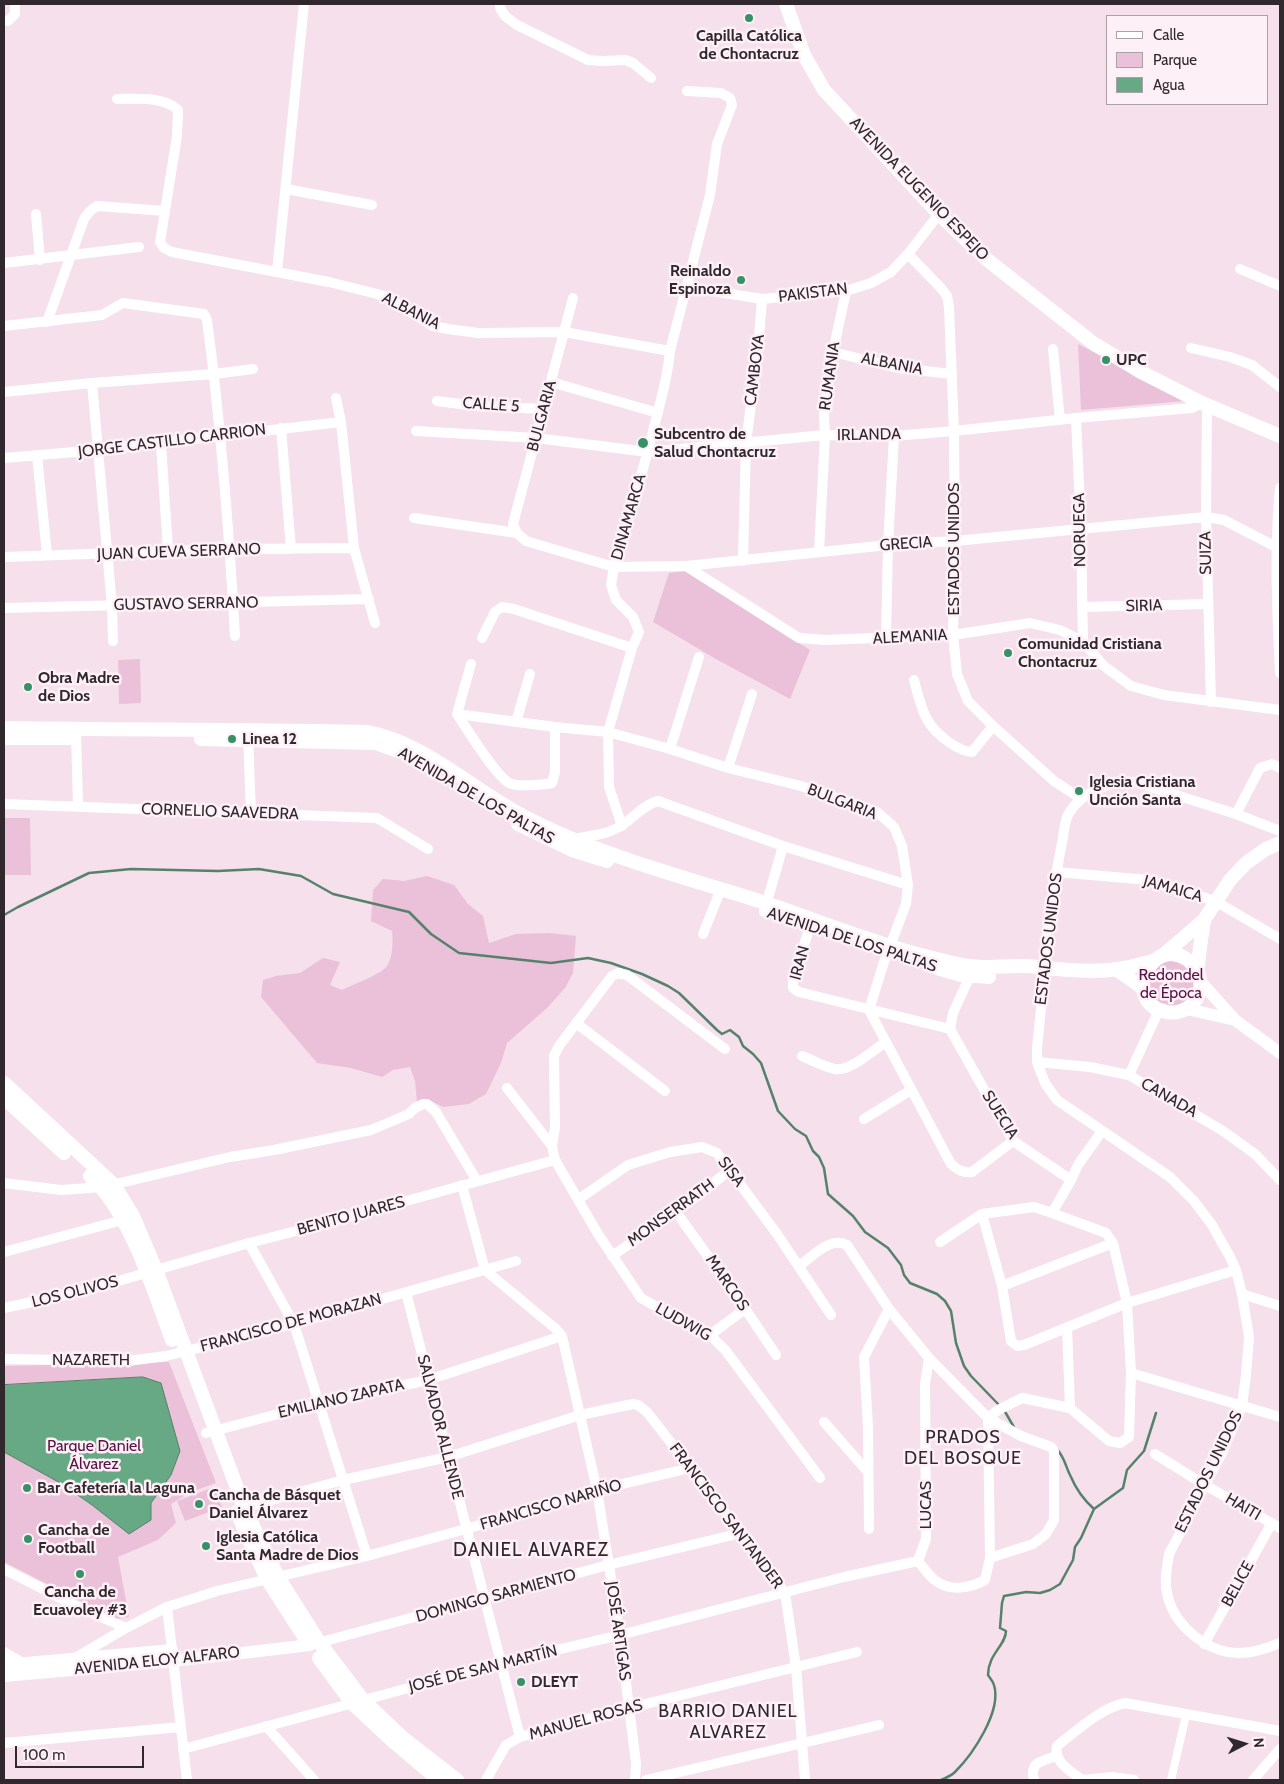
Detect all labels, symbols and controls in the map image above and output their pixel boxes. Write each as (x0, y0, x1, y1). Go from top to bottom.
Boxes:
marker: Capilla Católica de Chontacruz (743, 12, 755, 24)
legend (1106, 15, 1269, 105)
place label: Capilla Católica de Chontacruz (696, 26, 802, 64)
text: Calle (1153, 26, 1184, 44)
text: Parque (1153, 51, 1197, 69)
text: Agua (1153, 76, 1185, 94)
street label: AVENIDA EUGENIO ESPEJO (845, 113, 993, 265)
place label: Reinaldo Espinoza (669, 261, 731, 299)
marker: Reinaldo Espinoza (735, 274, 747, 286)
street label: PAKISTAN (777, 279, 849, 307)
street label: ALBANIA (379, 288, 443, 334)
street label: CAMBOYA (741, 333, 769, 407)
street label: RUMANIA (816, 340, 844, 412)
street label: ALBANIA (860, 349, 924, 379)
place label: UPC (1116, 350, 1147, 370)
marker: UPC (1100, 354, 1112, 366)
street label: BULGARIA (523, 378, 561, 454)
street label: CALLE 5 (462, 393, 520, 417)
street label: JORGE CASTILLO CARRION (77, 420, 267, 462)
place label: Subcentro de Salud Chontacruz (654, 424, 776, 462)
street label: IRLANDA (837, 425, 901, 445)
marker: Subcentro de Salud Chontacruz (636, 436, 650, 450)
street label: DINAMARCA (608, 472, 650, 562)
street label: ESTADOS UNIDOS (944, 483, 964, 615)
street label: NORUEGA (1070, 493, 1090, 567)
street label: SUIZA (1196, 531, 1216, 575)
street label: GRECIA (879, 533, 933, 555)
street label: JUAN CUEVA SERRANO (97, 540, 261, 564)
street label: GUSTAVO SERRANO (113, 593, 259, 615)
street label: SIRIA (1125, 596, 1163, 616)
street label: ALEMANIA (872, 625, 948, 649)
place label: Comunidad Cristiana Chontacruz (1018, 634, 1162, 672)
marker: Comunidad Cristiana Chontacruz (1002, 647, 1014, 659)
place label: Obra Madre de Dios (38, 668, 120, 706)
marker: Obra Madre de Dios (22, 681, 34, 693)
place label: Linea 12 (242, 729, 297, 749)
marker: Linea 12 (226, 733, 238, 745)
street label: AVENIDA DE LOS PALTAS (395, 743, 557, 849)
place label: Iglesia Cristiana Unción Santa (1089, 772, 1196, 810)
street label: BULGARIA (805, 780, 879, 824)
marker: Iglesia Cristiana Unción Santa (1073, 785, 1085, 797)
street label: CORNELIO SAAVEDRA (141, 800, 299, 824)
street label: JAMAICA (1141, 871, 1205, 907)
street label: ESTADOS UNIDOS (1031, 872, 1067, 1006)
street label: AVENIDA DE LOS PALTAS (765, 904, 939, 976)
street label: IRAN (786, 944, 814, 982)
park label: Redondel de Época (1138, 965, 1204, 1003)
street label: CANADA (1137, 1074, 1201, 1122)
street label: SUECIA (978, 1087, 1022, 1143)
street label: SISA (714, 1153, 748, 1191)
street label: MONSERRATH (624, 1175, 718, 1251)
street label: BENITO JUARES (295, 1192, 407, 1240)
street label: MARCOS (701, 1251, 753, 1315)
street label: LOS OLIVOS (30, 1272, 120, 1312)
street label: FRANCISCO DE MORAZAN (198, 1290, 384, 1356)
street label: LUDWIG (652, 1299, 714, 1345)
street label: NAZARETH (52, 1350, 130, 1370)
street label: SALVADOR ALLENDE (413, 1353, 467, 1501)
street label: EMILIANO ZAPATA (276, 1375, 406, 1423)
street label: ESTADOS UNIDOS (1171, 1408, 1247, 1536)
district label: PRADOS DEL BOSQUE (903, 1427, 1023, 1470)
park label: Parque Daniel Álvarez (47, 1436, 141, 1474)
street label: FRANCISCO SANTANDER (665, 1439, 787, 1593)
street label: FRANCISCO NARIÑO (478, 1476, 624, 1534)
place label: Bar Cafetería la Laguna (37, 1478, 195, 1498)
street label: LUCAS (916, 1481, 936, 1529)
marker: Bar Cafetería la Laguna (21, 1482, 33, 1494)
place label: Cancha de Básquet Daniel Álvarez (209, 1485, 341, 1523)
street label: HAITI (1222, 1489, 1264, 1525)
marker: Cancha de Básquet Daniel Álvarez (193, 1498, 205, 1510)
place label: Cancha de Football (38, 1520, 110, 1558)
place label: Iglesia Católica Santa Madre de Dios (216, 1527, 358, 1565)
marker: Cancha de Football (22, 1533, 34, 1545)
district label: DANIEL ALVAREZ (451, 1539, 611, 1561)
marker: Iglesia Católica Santa Madre de Dios (200, 1540, 212, 1552)
street label: BELICE (1218, 1558, 1258, 1610)
street label: DOMINGO SARMIENTO (414, 1565, 578, 1627)
marker: Cancha de Ecuavoley #3 (74, 1568, 86, 1580)
street label: JOSÉ ARTIGAS (602, 1580, 634, 1682)
place label: Cancha de Ecuavoley #3 (33, 1582, 127, 1620)
street label: JOSÉ DE SAN MARTÍN (407, 1641, 559, 1697)
street label: AVENIDA ELOY ALFARO (73, 1643, 241, 1679)
place label: DLEYT (531, 1672, 578, 1692)
marker: DLEYT (515, 1676, 527, 1688)
street label: MANUEL ROSAS (527, 1696, 645, 1744)
district label: BARRIO DANIEL ALVAREZ (657, 1701, 799, 1744)
north arrow (1219, 1719, 1269, 1769)
scale bar (18, 1736, 146, 1768)
text: N (1250, 1737, 1268, 1748)
text: 100 m (23, 1746, 65, 1764)

